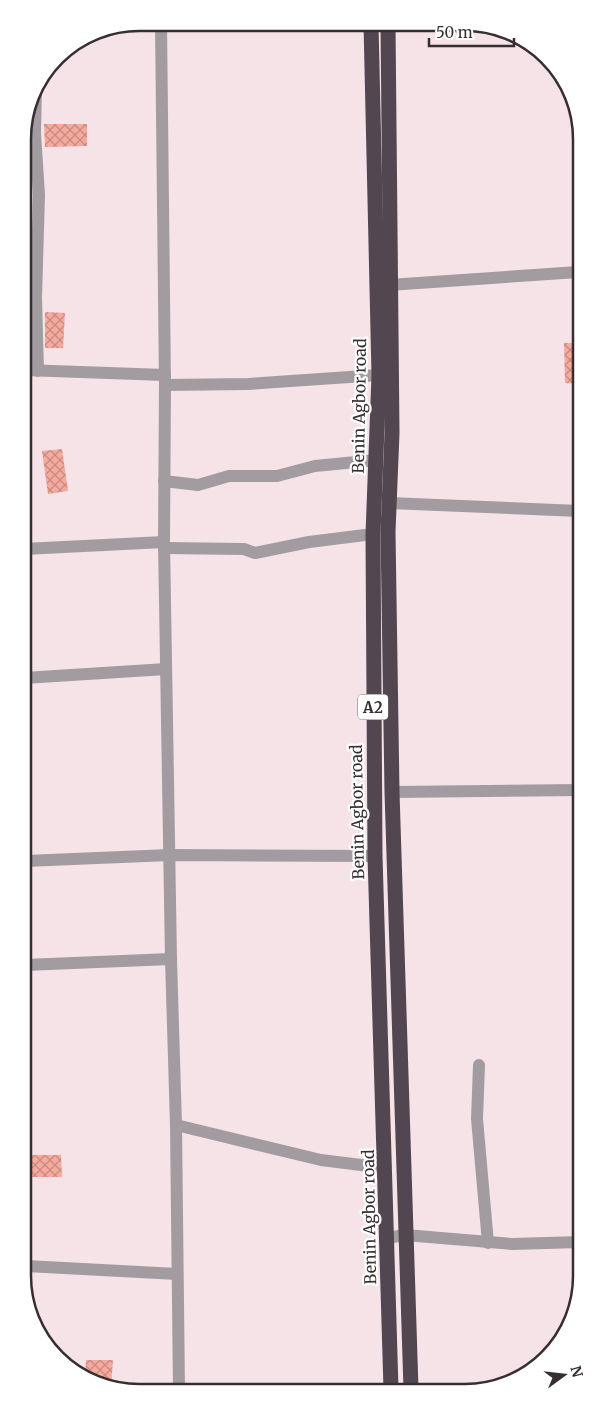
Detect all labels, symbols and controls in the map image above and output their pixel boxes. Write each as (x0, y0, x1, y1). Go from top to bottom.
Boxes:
scale bar (429, 15, 514, 47)
text: 50 m (436, 23, 473, 42)
street label: Benin Agbor road (348, 338, 370, 474)
road number: A2 (358, 694, 388, 720)
street label: Benin Agbor road (346, 744, 368, 880)
street label: Benin Agbor road (358, 1149, 380, 1285)
north arrow (539, 1350, 589, 1400)
text: N (566, 1364, 587, 1379)

